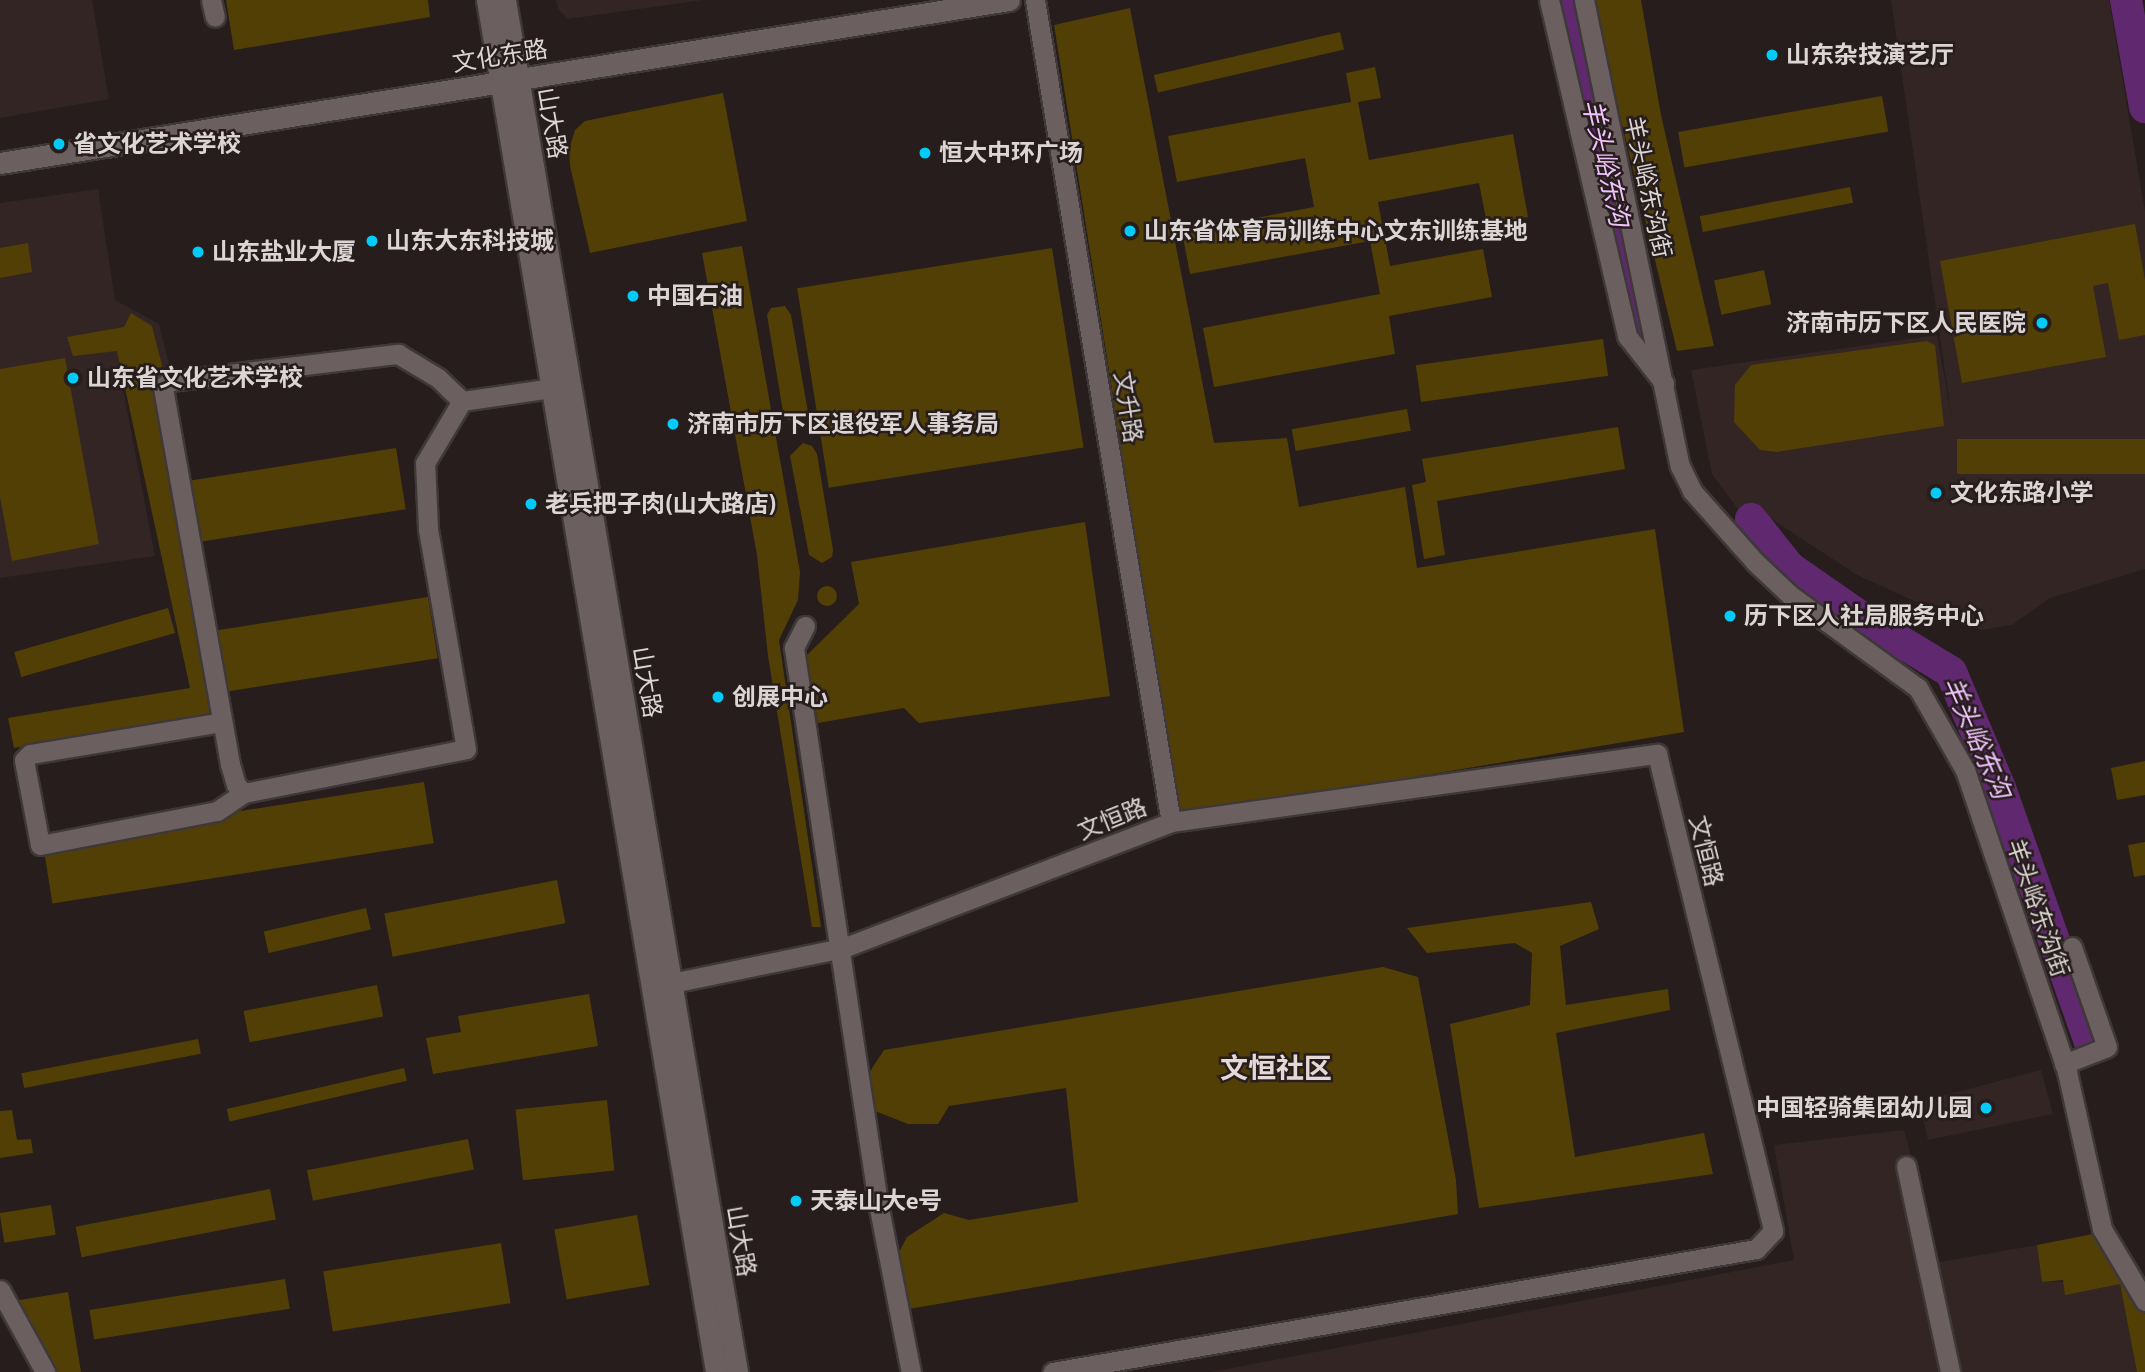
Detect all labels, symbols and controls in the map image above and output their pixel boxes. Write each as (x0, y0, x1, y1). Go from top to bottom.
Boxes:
street label: 文化东路 (450, 34, 550, 78)
place label: 山东杂技演艺厅 (1786, 41, 1954, 69)
marker: 山东杂技演艺厅 (1764, 47, 1780, 63)
street label: 山大路 (532, 85, 572, 161)
water label: 羊头峪东沟 (1575, 96, 1635, 230)
street label: 羊头峪东沟街 (1619, 114, 1677, 260)
place label: 省文化艺术学校 (73, 130, 241, 158)
marker: 省文化艺术学校 (51, 136, 67, 152)
place label: 恒大中环广场 (939, 139, 1083, 167)
marker: 恒大中环广场 (917, 145, 933, 161)
place label: 山东省体育局训练中心文东训练基地 (1144, 217, 1528, 245)
marker: 山东省体育局训练中心文东训练基地 (1122, 223, 1138, 239)
place label: 山东大东科技城 (386, 227, 554, 255)
marker: 山东大东科技城 (364, 233, 380, 249)
place label: 山东盐业大厦 (212, 238, 356, 266)
marker: 山东盐业大厦 (190, 244, 206, 260)
place label: 中国石油 (647, 282, 743, 310)
marker: 中国石油 (625, 288, 641, 304)
place label: 济南市历下区人民医院 (1786, 309, 2026, 337)
marker: 济南市历下区人民医院 (2032, 313, 2052, 333)
place label: 山东省文化艺术学校 (87, 364, 303, 392)
street label: 文升路 (1108, 369, 1148, 445)
marker: 山东省文化艺术学校 (65, 370, 81, 386)
place label: 济南市历下区退役军人事务局 (687, 410, 999, 438)
marker: 济南市历下区退役军人事务局 (665, 416, 681, 432)
place label: 文化东路小学 (1950, 479, 2094, 507)
marker: 文化东路小学 (1928, 485, 1944, 501)
place label: 老兵把子肉(山大路店) (545, 490, 777, 518)
marker: 老兵把子肉(山大路店) (523, 496, 539, 512)
place label: 历下区人社局服务中心 (1744, 602, 1984, 630)
marker: 历下区人社局服务中心 (1722, 608, 1738, 624)
street label: 山大路 (627, 644, 667, 720)
water label: 羊头峪东沟 (1935, 672, 2017, 804)
place label: 创展中心 (732, 683, 828, 711)
marker: 创展中心 (710, 689, 726, 705)
street label: 文恒路 (1073, 792, 1151, 846)
street label: 文恒路 (1683, 813, 1729, 889)
street label: 羊头峪东沟街 (2001, 835, 2075, 981)
district label: 文恒社区 (1220, 1051, 1332, 1085)
place label: 中国轻骑集团幼儿园 (1756, 1094, 1972, 1122)
marker: 中国轻骑集团幼儿园 (1978, 1100, 1994, 1116)
place label: 天泰山大e号 (810, 1187, 942, 1215)
marker: 天泰山大e号 (788, 1193, 804, 1209)
street label: 山大路 (721, 1203, 761, 1279)

